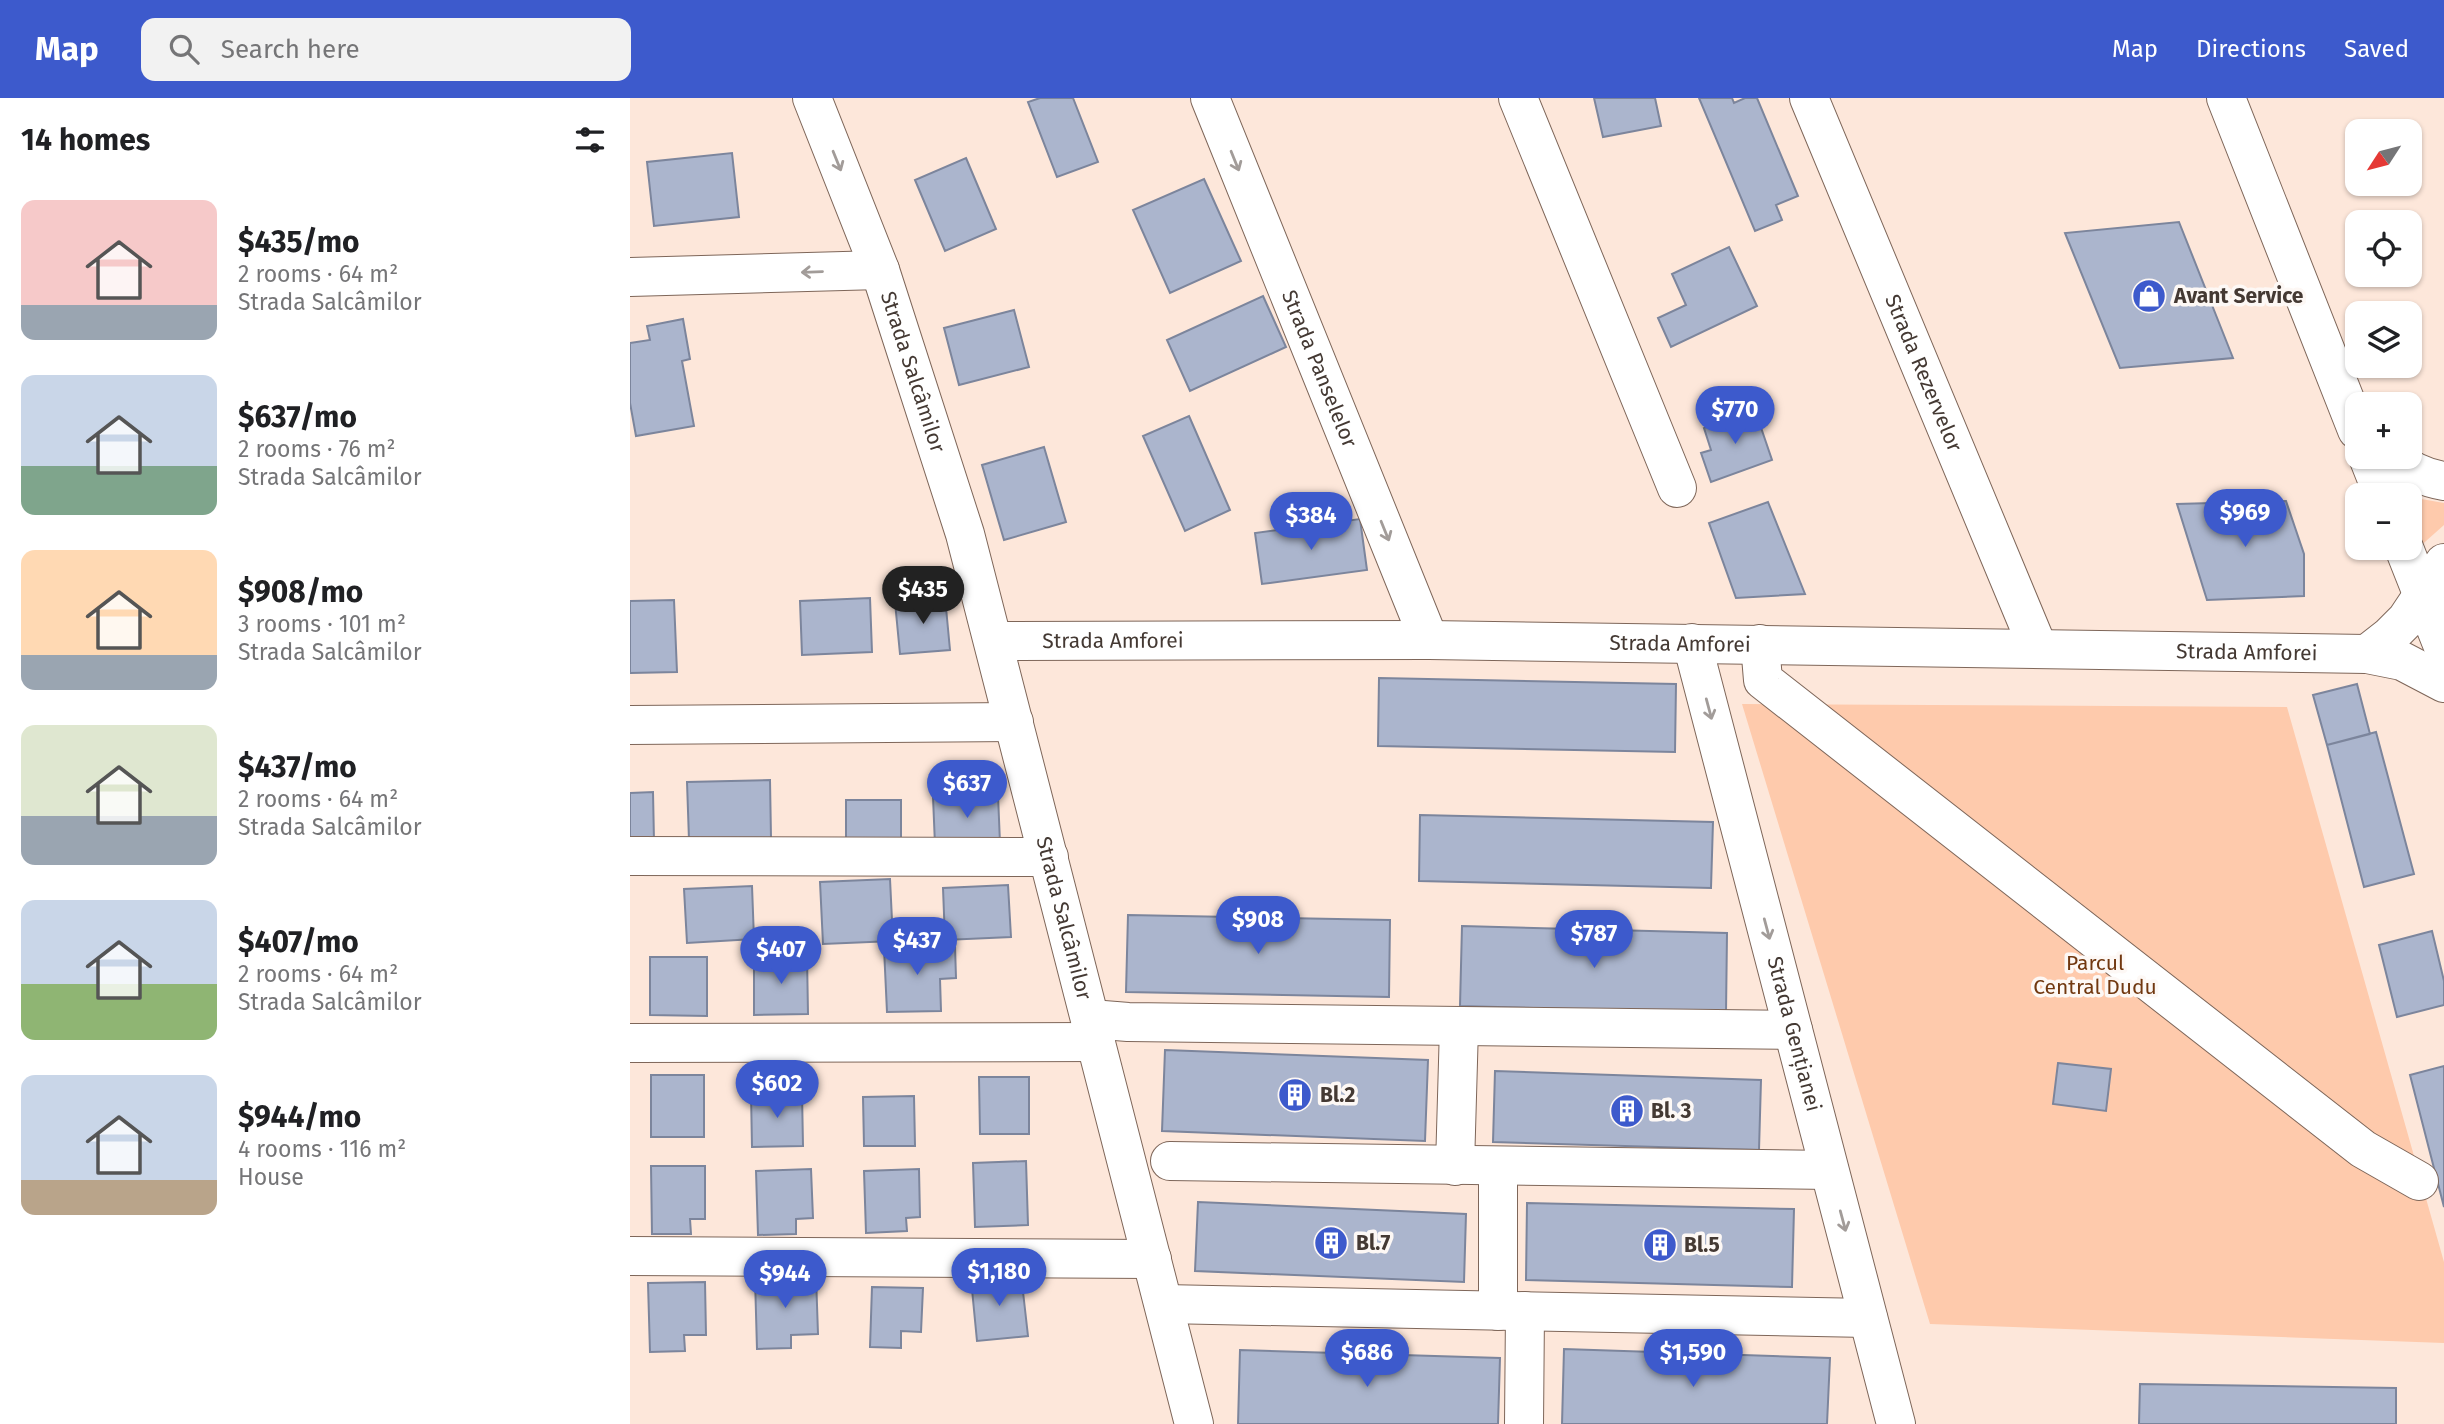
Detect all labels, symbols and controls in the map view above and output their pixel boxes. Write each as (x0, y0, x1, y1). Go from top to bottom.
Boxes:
search box (141, 18, 631, 81)
text: Map (35, 29, 99, 69)
icon: search (165, 30, 203, 68)
text: Search here (221, 34, 360, 65)
text: Map (2112, 35, 2158, 63)
text: Directions (2196, 35, 2306, 63)
text: Saved (2344, 35, 2409, 63)
north arrow (2345, 119, 2422, 196)
map controls (2345, 119, 2422, 560)
icon: filters (571, 121, 609, 159)
text: 14 homes (21, 122, 150, 158)
one-way arrow (832, 150, 845, 172)
one-way arrow (1230, 150, 1243, 172)
button: locate (2345, 210, 2422, 287)
text: $435/mo (238, 224, 360, 260)
icon: home (77, 228, 161, 312)
text: 2 rooms · 64 m² (238, 260, 398, 288)
one-way arrow (801, 265, 824, 278)
shop icon: Avant Service (2130, 277, 2168, 315)
place label: Avant Service (2173, 283, 2304, 309)
street label: Strada Panselelor (1276, 286, 1363, 451)
text: Strada Salcâmilor (238, 288, 422, 316)
street label: Strada Salcâmilor (875, 288, 951, 456)
street label: Strada Rezervelor (1879, 291, 1968, 456)
button: layers (2345, 301, 2422, 378)
pin: $770 (1694, 386, 1776, 446)
button: + (2345, 392, 2422, 469)
text: $770 (1712, 395, 1758, 423)
text: $637/mo (238, 399, 357, 435)
icon: home (77, 403, 161, 487)
text: 2 rooms · 76 m² (238, 435, 396, 463)
text: Strada Salcâmilor (238, 463, 422, 491)
button: − (2345, 483, 2422, 560)
pin: $969 (2204, 490, 2286, 549)
pin: $384 (1270, 492, 1352, 552)
text: $969 (2220, 498, 2270, 526)
text: $384 (1286, 501, 1336, 529)
one-way arrow (1380, 520, 1393, 541)
pin: $435 (882, 566, 964, 626)
text: $908/mo (238, 574, 363, 610)
text: $435 (898, 575, 948, 603)
icon: home (77, 578, 161, 662)
text: 3 rooms · 101 m² (238, 610, 406, 638)
street label: Strada Amforei (1042, 628, 1184, 654)
street label: Strada Amforei (1609, 630, 1751, 658)
text: Strada Salcâmilor (238, 638, 422, 666)
street label: Strada Amforei (2176, 638, 2318, 666)
one-way arrow (1703, 697, 1716, 720)
text: $437/mo (238, 749, 357, 785)
icon: home (77, 753, 161, 837)
pin: $637 (926, 760, 1008, 820)
text: $637 (943, 769, 991, 797)
text: 2 rooms · 64 m² (238, 785, 398, 813)
text: Strada Salcâmilor (238, 813, 422, 841)
street label: Strada Salcâmilor (1030, 834, 1097, 1003)
pin: $908 (1217, 896, 1299, 956)
text: $908 (1232, 905, 1284, 933)
pin: $787 (1553, 910, 1635, 970)
pin: $437 (876, 918, 958, 977)
one-way arrow (1761, 918, 1774, 940)
text: $787 (1571, 919, 1617, 947)
text: $407/mo (238, 924, 359, 960)
pin: $407 (740, 926, 822, 986)
text: $437 (893, 926, 941, 954)
icon: home (77, 928, 161, 1012)
text: $407 (756, 935, 806, 963)
park label: Parcul Central Dudu (2033, 950, 2157, 1000)
street label: Strada Gențianei (1761, 954, 1827, 1114)
text: 2 rooms · 64 m² (238, 960, 398, 988)
text: Strada Salcâmilor (238, 988, 422, 1016)
pin: $602 (736, 1060, 818, 1120)
text: $602 (752, 1069, 802, 1097)
building icon: Bl.2 (1276, 1076, 1314, 1114)
place label: Bl.2 (1320, 1082, 1355, 1108)
building icon: Bl. 3 (1608, 1092, 1646, 1130)
place label: Bl. 3 (1651, 1098, 1691, 1124)
text: $944/mo (238, 1099, 361, 1135)
icon: home (77, 1103, 161, 1187)
text: 4 rooms · 116 m² (238, 1135, 406, 1163)
text: House (238, 1163, 304, 1191)
one-way arrow (1837, 1209, 1850, 1231)
building icon: Bl.7 (1312, 1224, 1350, 1262)
building icon: Bl.5 (1641, 1226, 1679, 1264)
place label: Bl.7 (1356, 1230, 1390, 1256)
place label: Bl.5 (1684, 1232, 1720, 1258)
pin: $1,180 (942, 1248, 1056, 1308)
pin: $944 (744, 1250, 826, 1310)
text: $1,180 (967, 1257, 1031, 1285)
text: $944 (760, 1259, 810, 1287)
pin: $686 (1326, 1330, 1408, 1389)
pin: $1,590 (1636, 1330, 1750, 1389)
text: $686 (1341, 1338, 1393, 1366)
text: $1,590 (1660, 1338, 1726, 1366)

